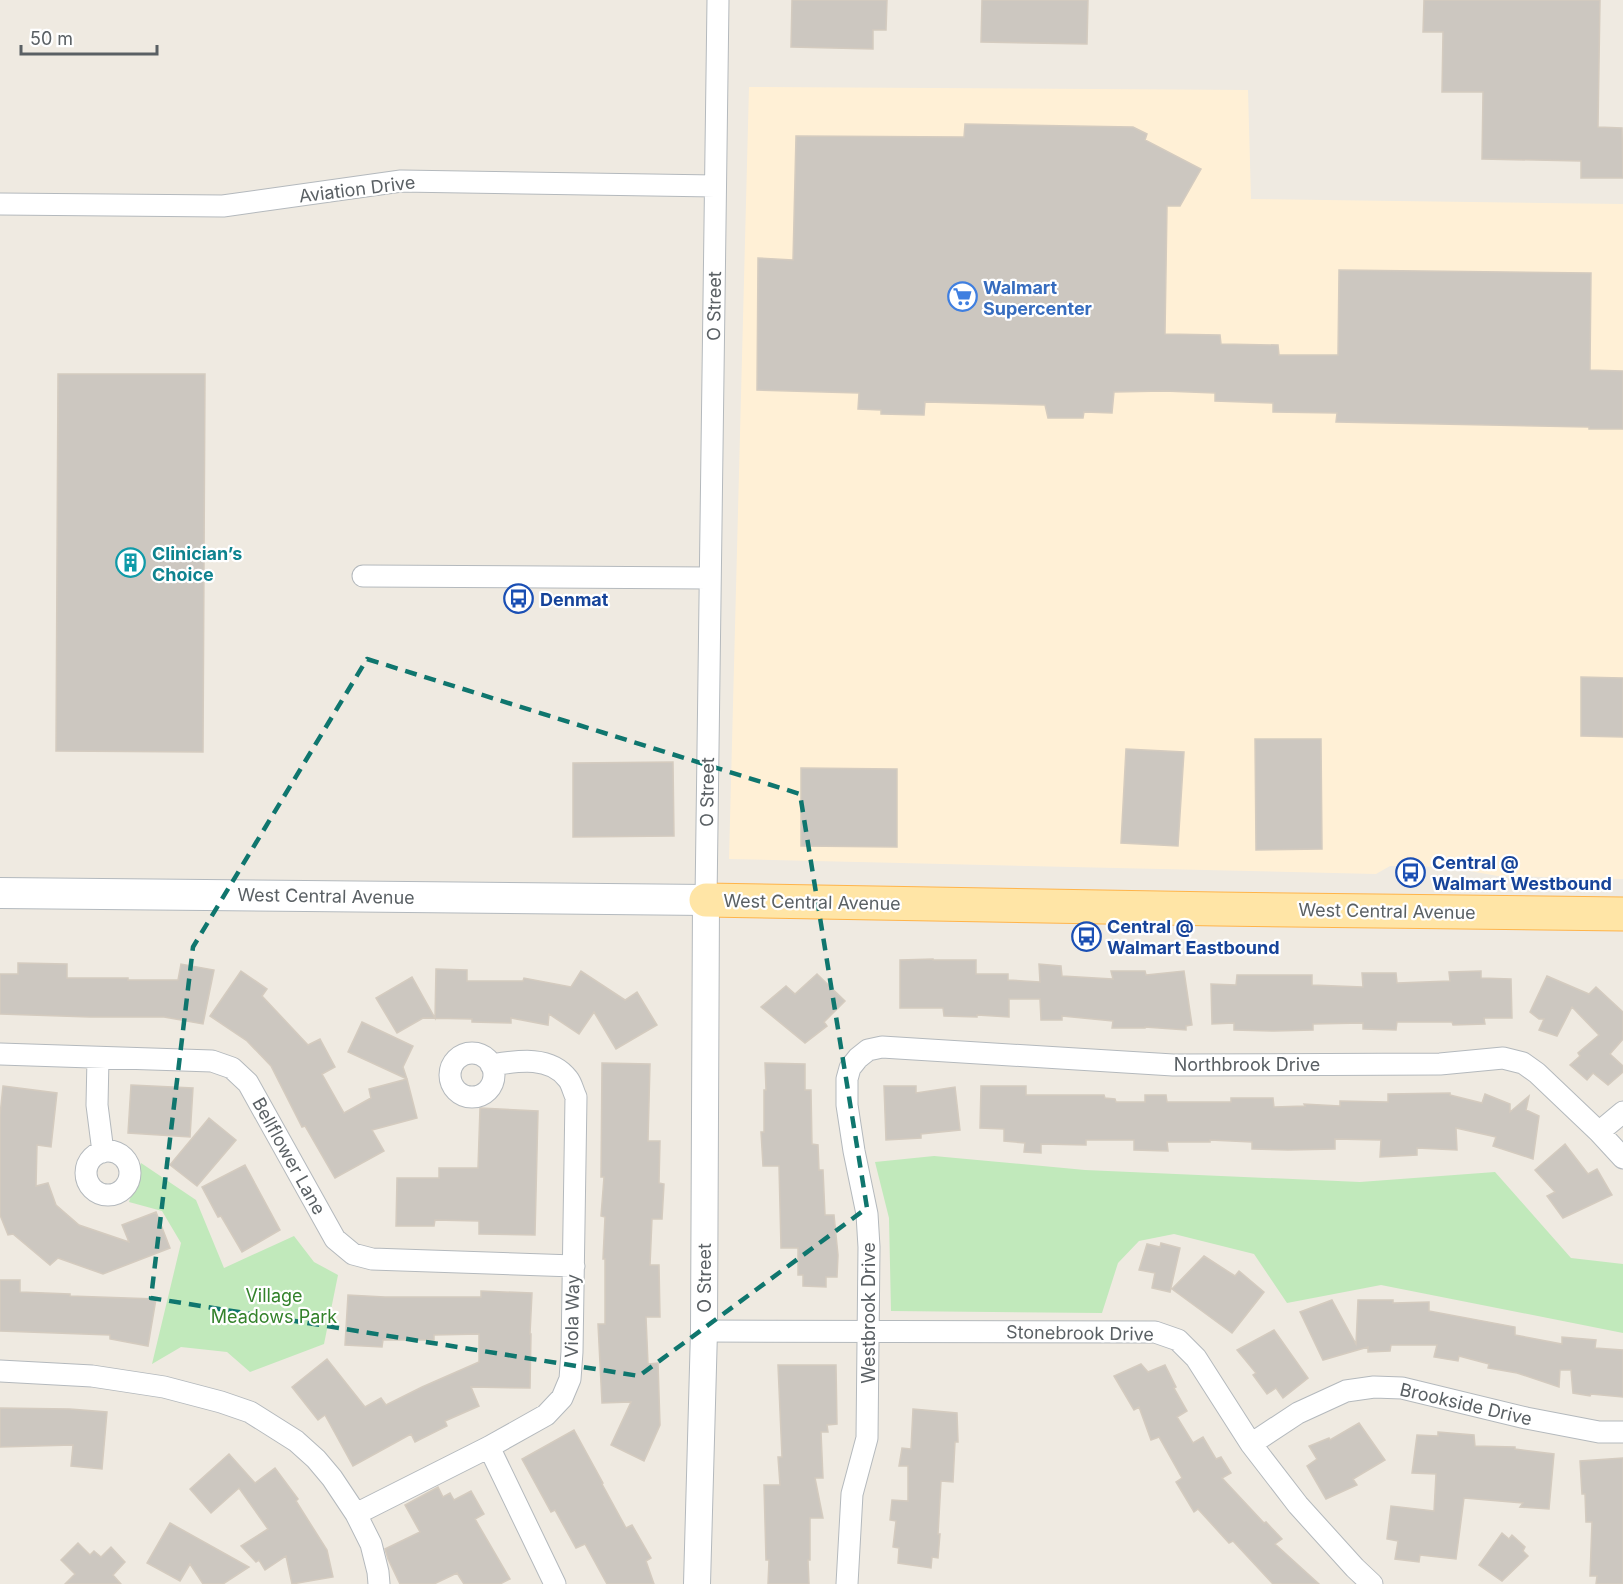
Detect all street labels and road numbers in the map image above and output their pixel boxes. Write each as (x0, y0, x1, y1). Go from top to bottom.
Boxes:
street label: Aviation Drive (298, 171, 416, 207)
street label: O Street (703, 271, 725, 341)
street label: O Street (696, 757, 718, 827)
street label: West Central Avenue (237, 884, 415, 908)
street label: West Central Avenue (723, 890, 901, 914)
street label: West Central Avenue (1298, 899, 1476, 923)
street label: Northbrook Drive (1174, 1054, 1320, 1075)
street label: Bellflower Lane (248, 1094, 330, 1218)
street label: Westbrook Drive (858, 1242, 879, 1384)
street label: O Street (694, 1243, 715, 1313)
street label: Viola Way (561, 1274, 583, 1358)
street label: Stonebrook Drive (1006, 1321, 1154, 1345)
street label: Brookside Drive (1398, 1379, 1534, 1429)

